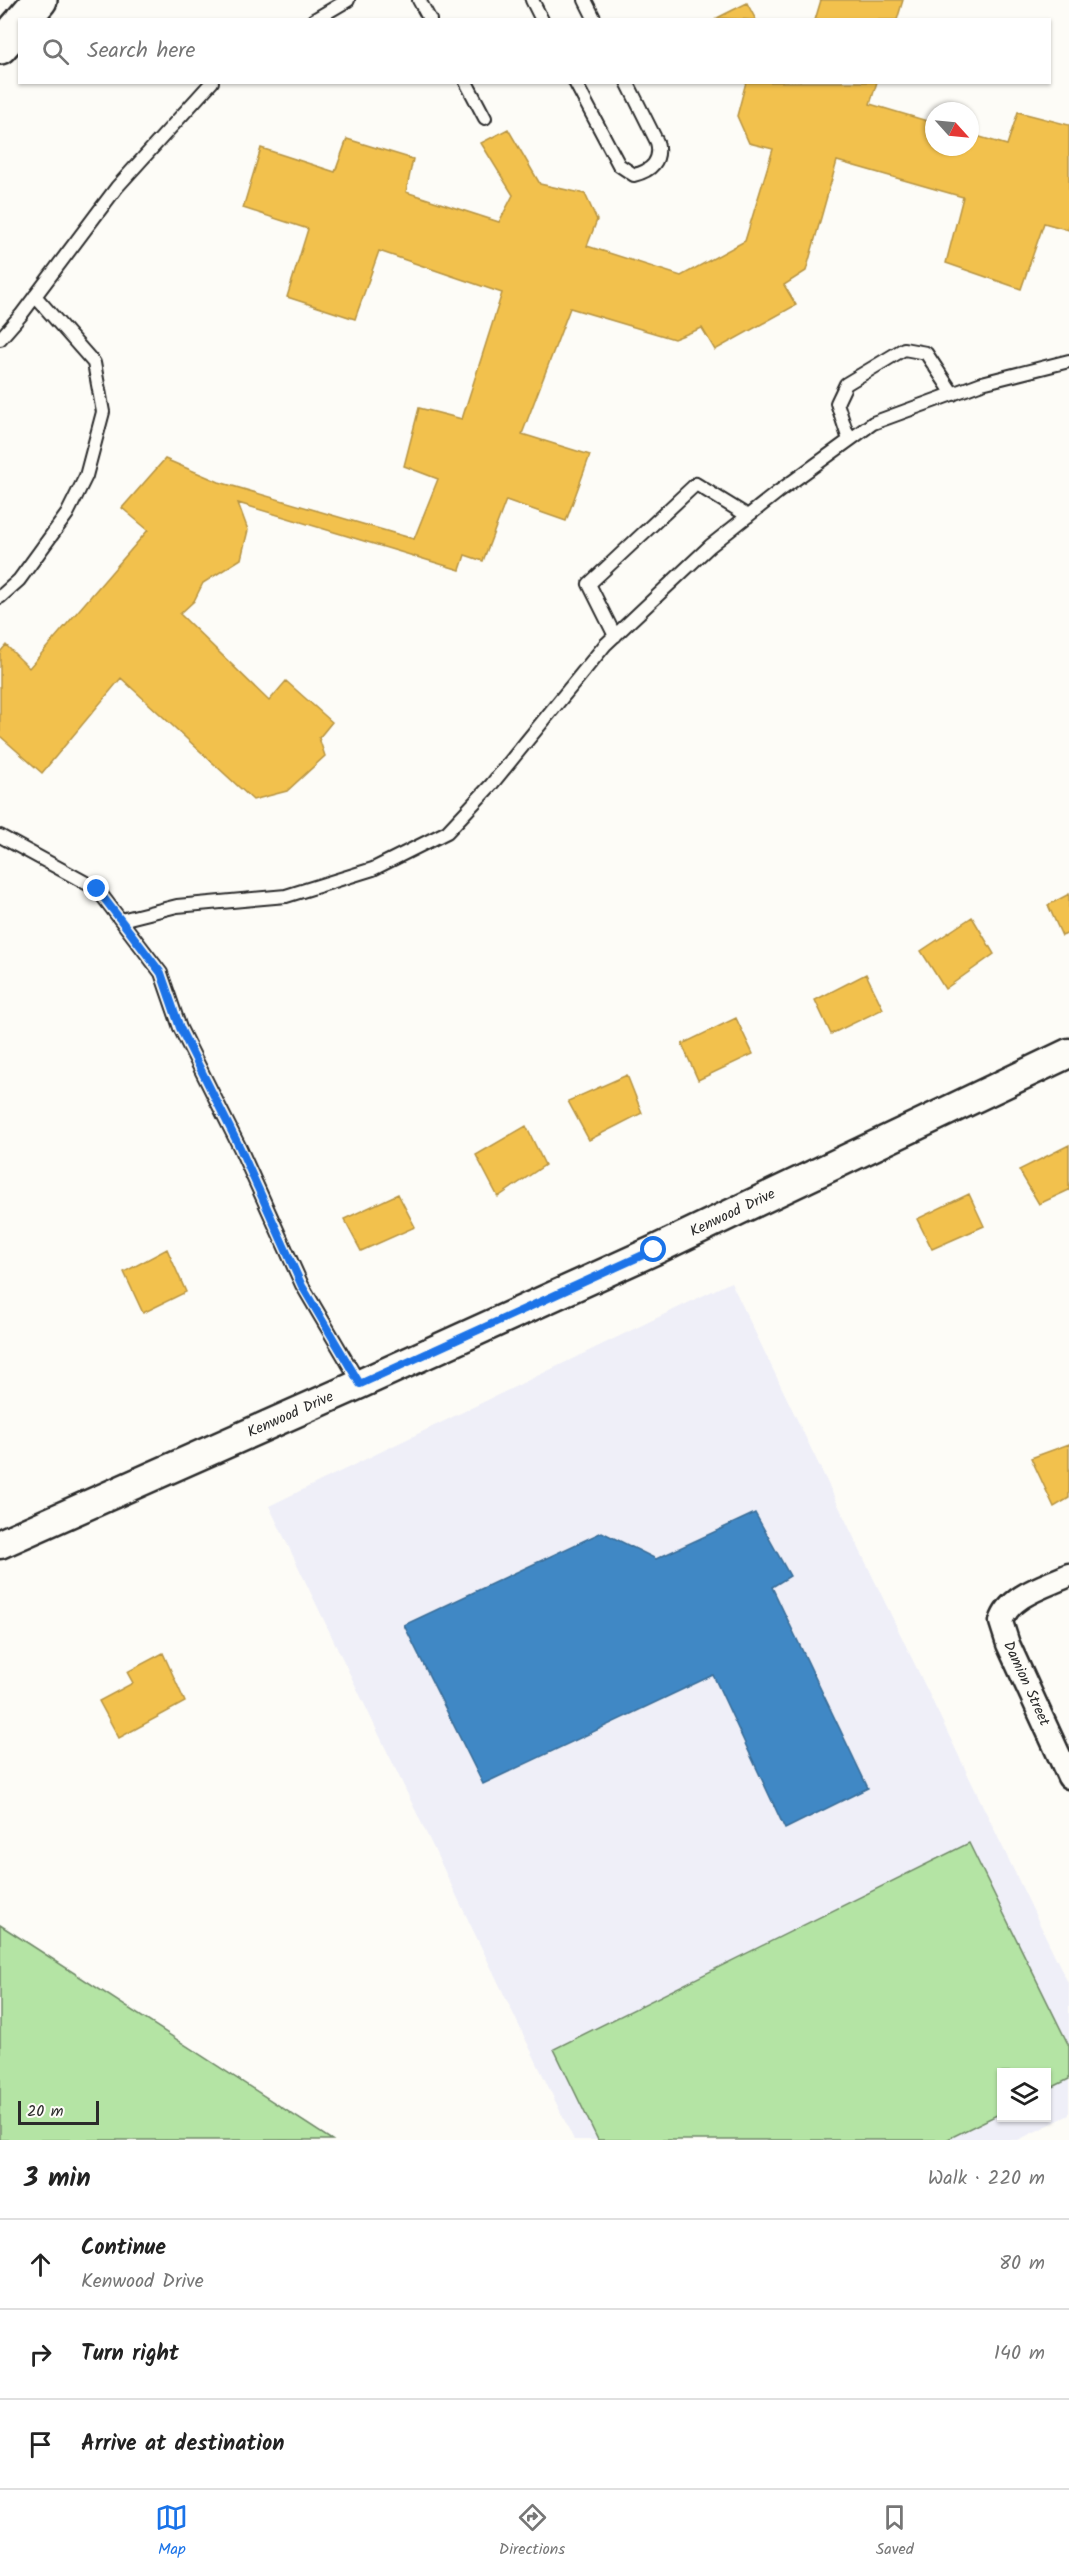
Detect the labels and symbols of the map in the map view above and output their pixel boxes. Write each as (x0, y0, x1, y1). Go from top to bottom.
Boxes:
north arrow (925, 102, 979, 156)
route end (83, 875, 109, 901)
street label: Kenwood Drive (686, 1182, 780, 1244)
route start (640, 1236, 666, 1262)
street label: Kenwood Drive (244, 1385, 338, 1445)
street label: Damion Street (996, 1637, 1056, 1730)
scale bar (18, 2098, 99, 2126)

